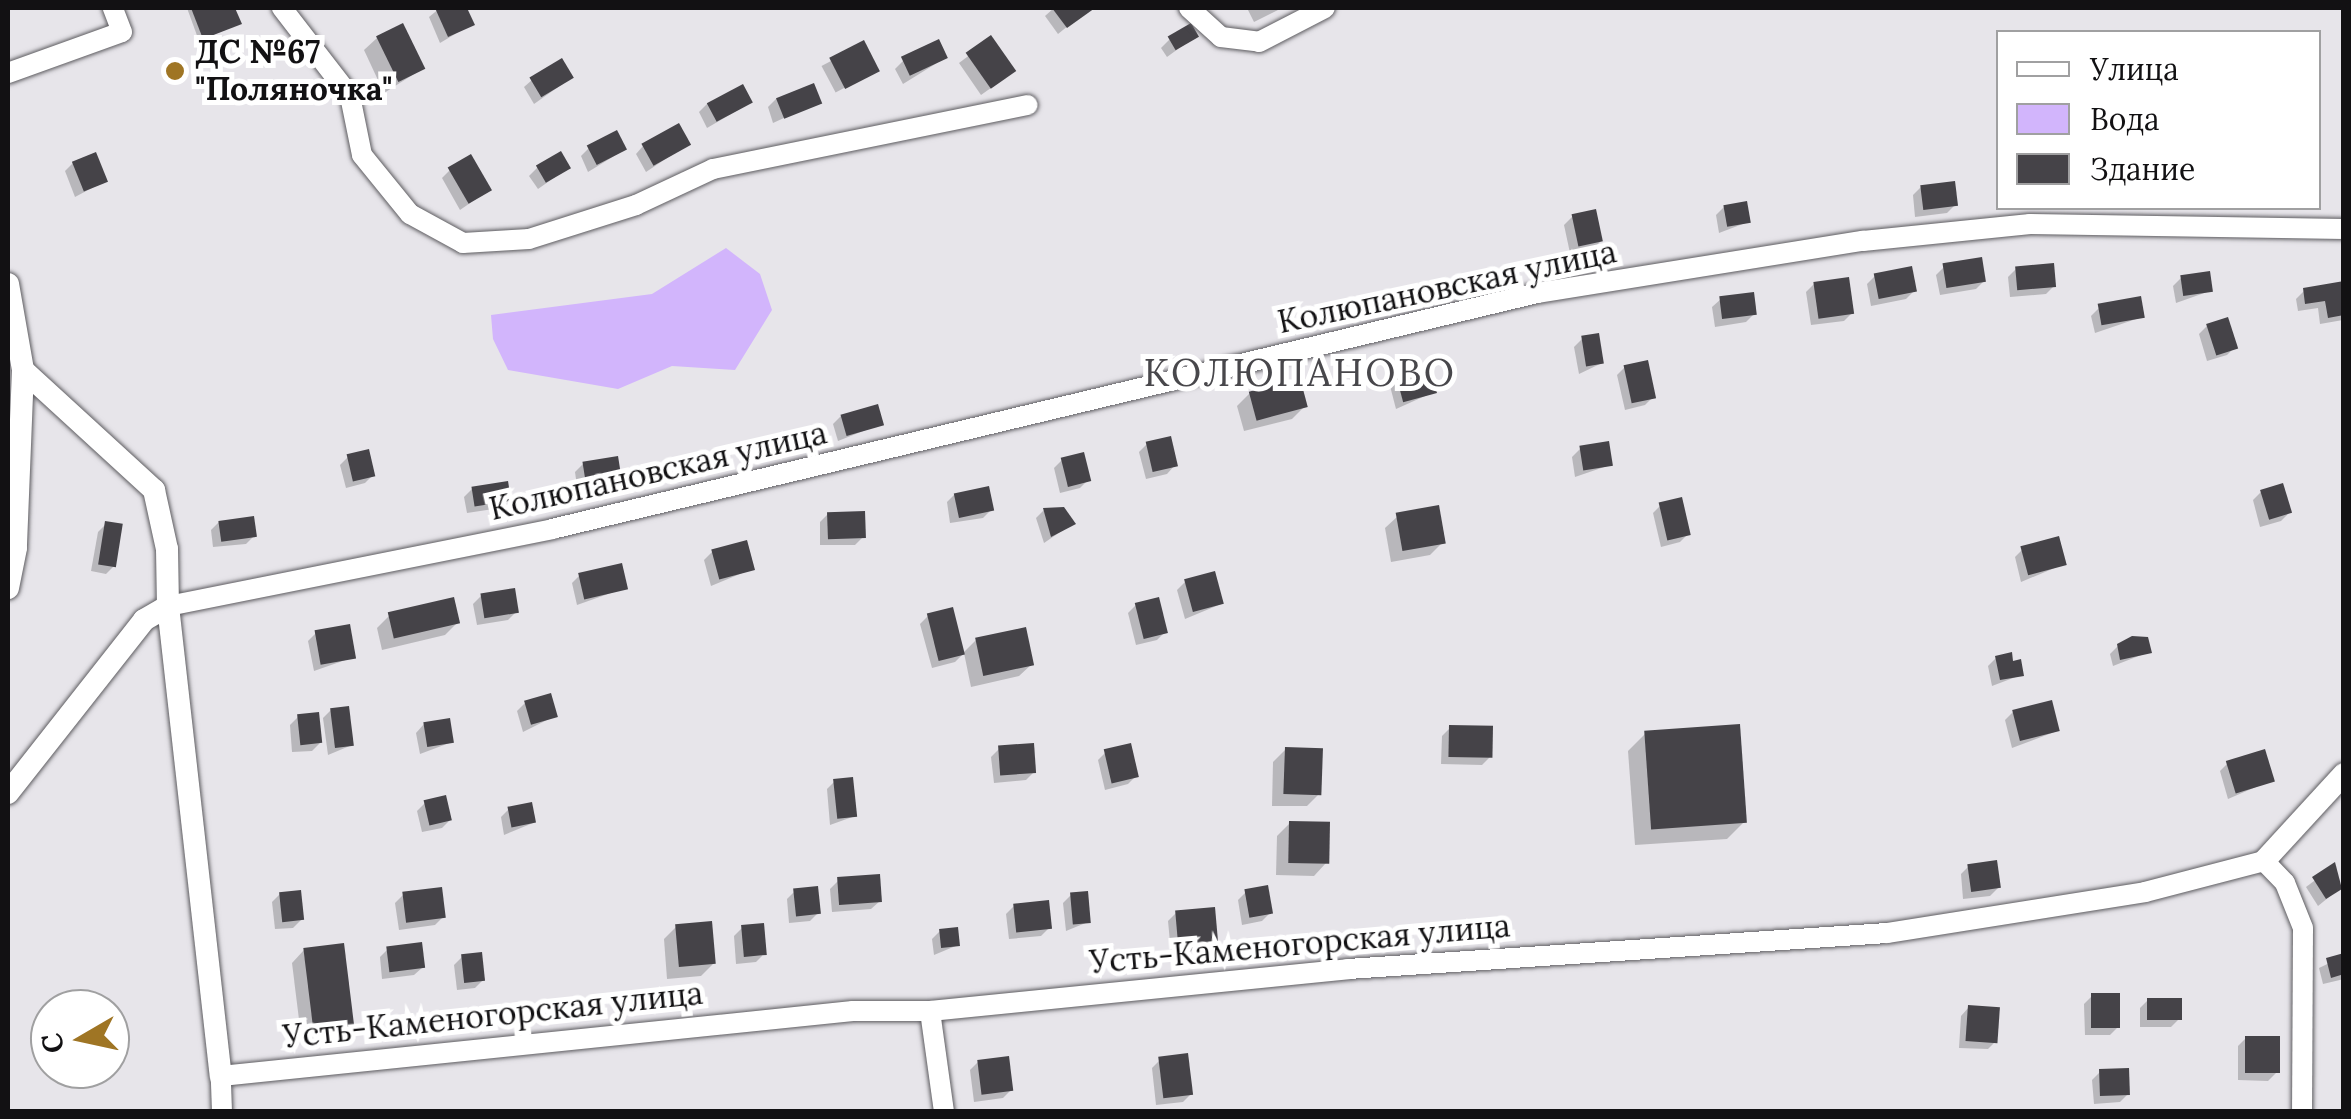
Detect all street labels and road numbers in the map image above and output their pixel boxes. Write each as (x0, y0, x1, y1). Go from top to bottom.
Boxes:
street label: Колюпановская улица (1274, 232, 1620, 342)
street label: Колюпановская улица (486, 413, 830, 529)
street label: Усть-Каменогорская улица (1088, 906, 1512, 982)
street label: Усть-Каменогорская улица (281, 974, 705, 1056)

